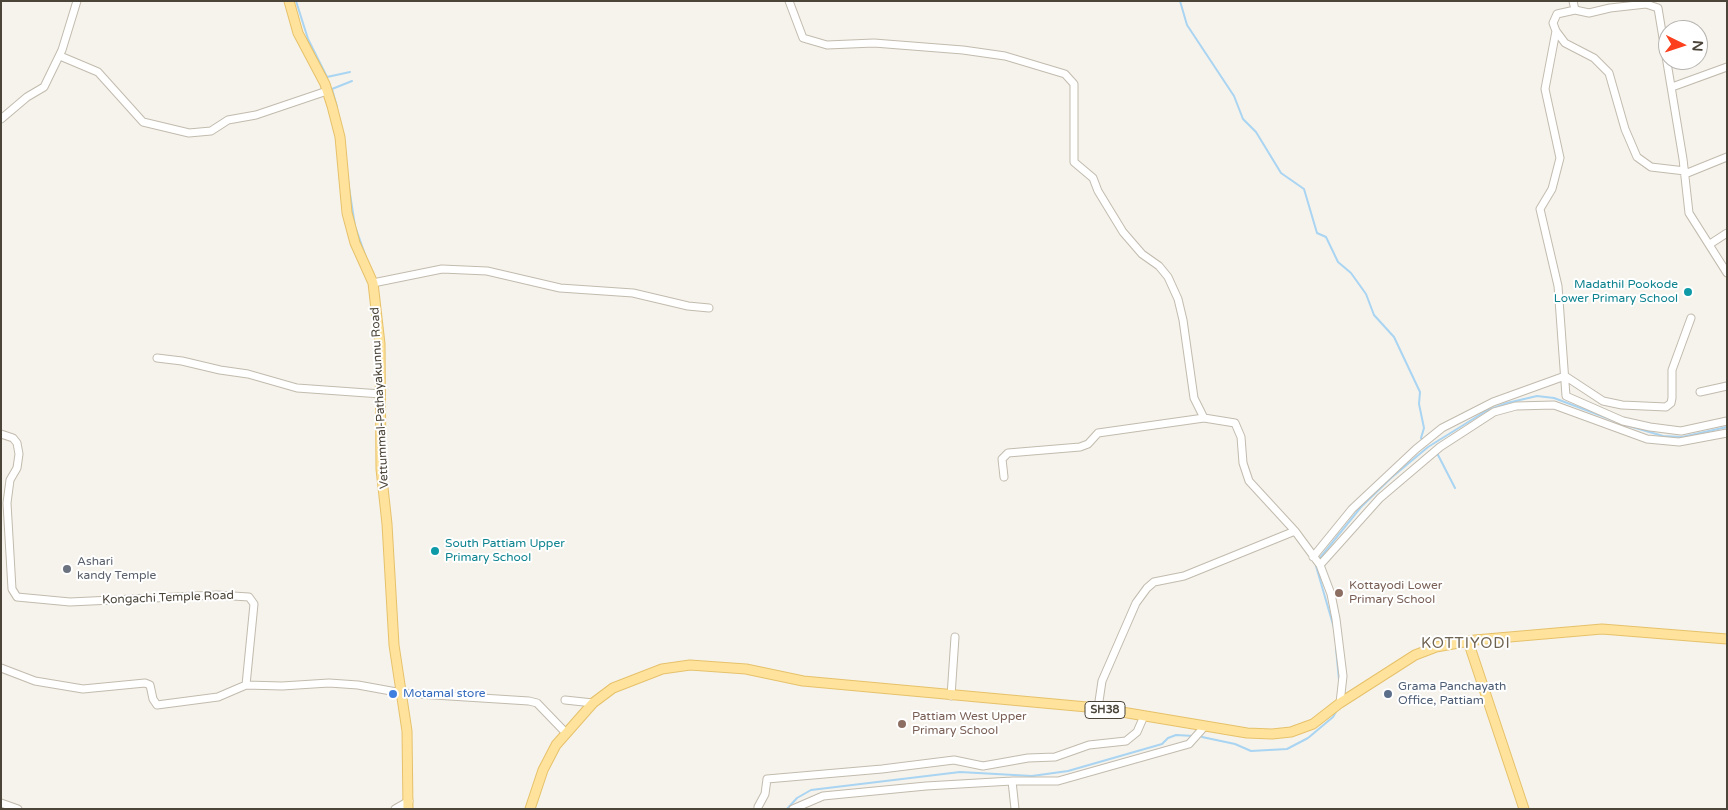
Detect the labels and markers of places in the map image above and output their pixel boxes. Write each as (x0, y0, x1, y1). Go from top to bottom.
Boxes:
place label: Madathil Pookode Lower Primary School (1554, 278, 1678, 306)
marker: Madathil Pookode Lower Primary School (1682, 286, 1694, 298)
place label: South Pattiam Upper Primary School (445, 537, 565, 565)
marker: South Pattiam Upper Primary School (429, 545, 441, 557)
place label: Ashari kandy Temple (77, 555, 156, 583)
marker: Ashari kandy Temple (61, 563, 73, 575)
place label: Kottayodi Lower Primary School (1349, 579, 1442, 607)
marker: Kottayodi Lower Primary School (1333, 587, 1345, 599)
place label: Grama Panchayath Office, Pattiam (1398, 680, 1506, 708)
place label: Motamal store (403, 687, 486, 701)
marker: Motamal store (387, 688, 399, 700)
marker: Grama Panchayath Office, Pattiam (1382, 688, 1394, 700)
place label: Pattiam West Upper Primary School (912, 710, 1027, 738)
marker: Pattiam West Upper Primary School (896, 718, 908, 730)

